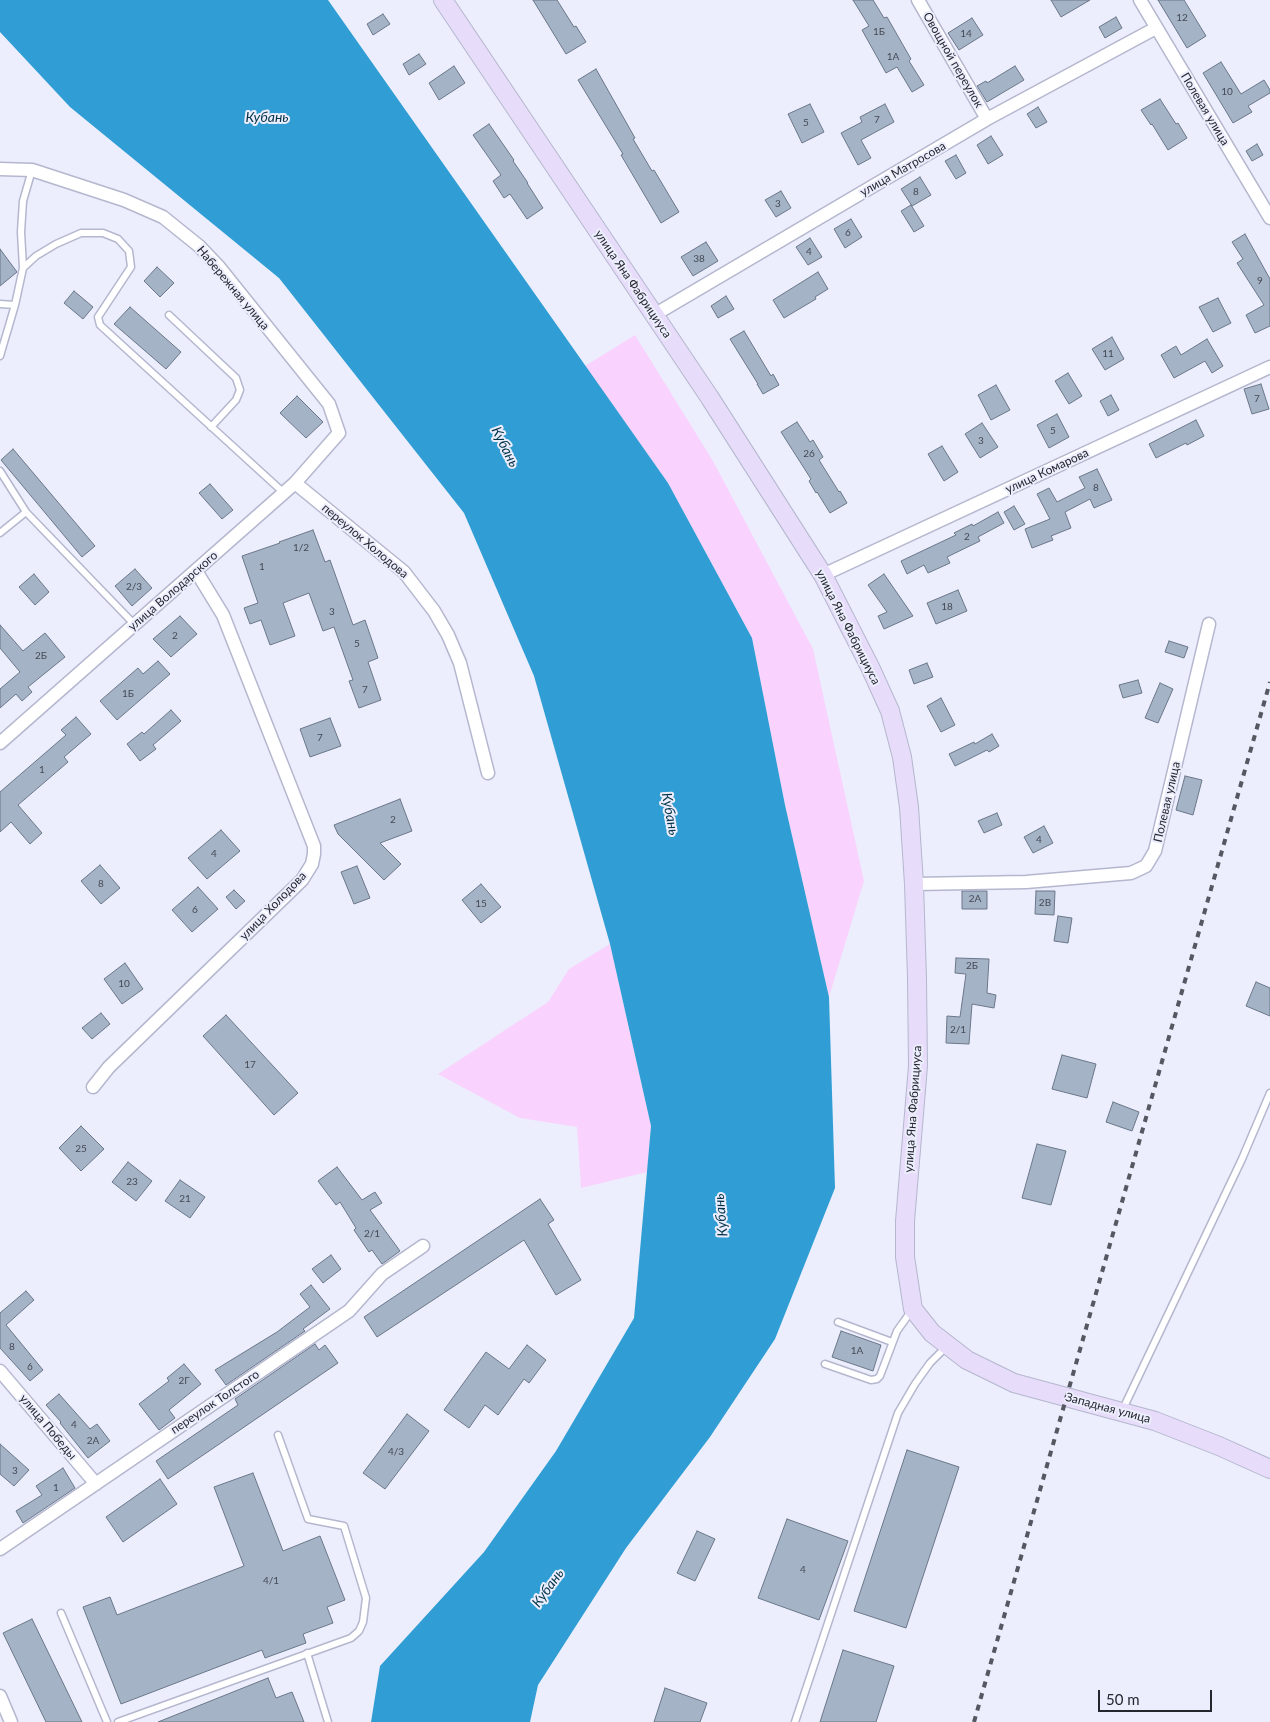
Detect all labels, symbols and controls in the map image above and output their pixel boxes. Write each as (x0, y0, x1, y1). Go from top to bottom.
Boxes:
street label: Овощной переулок (920, 10, 986, 110)
house number: 12 (1176, 12, 1188, 24)
house number: 1Б (873, 26, 885, 38)
house number: 14 (960, 28, 972, 40)
house number: 1А (887, 51, 899, 63)
street label: Полевая улица (1178, 70, 1232, 148)
house number: 10 (1221, 86, 1233, 98)
water label: Кубань (245, 109, 289, 125)
house number: 7 (874, 114, 880, 126)
house number: 5 (803, 117, 809, 129)
street label: улица Матросова (858, 139, 948, 199)
house number: 8 (913, 186, 919, 198)
house number: 3 (775, 198, 781, 210)
street label: улица Яна Фабрициуса (591, 227, 675, 341)
house number: 6 (845, 227, 851, 239)
street label: Набережная улица (194, 243, 272, 333)
house number: 4 (806, 246, 812, 258)
house number: 38 (693, 253, 705, 265)
house number: 9 (1257, 275, 1263, 287)
house number: 11 (1102, 348, 1114, 360)
house number: 7 (1254, 393, 1260, 405)
water label: Кубань (488, 424, 522, 470)
house number: 5 (1050, 425, 1056, 437)
house number: 3 (978, 435, 984, 447)
street label: улица Комарова (1003, 445, 1091, 497)
house number: 26 (803, 448, 815, 460)
house number: 8 (1093, 482, 1099, 494)
street label: переулок Холодова (319, 501, 411, 581)
house number: 2 (964, 531, 970, 543)
house number: 1/2 (293, 542, 309, 554)
street label: улица Володарского (125, 548, 221, 634)
house number: 1 (259, 561, 265, 573)
street label: улица Яна Фабрициуса (813, 567, 883, 687)
house number: 2/3 (126, 581, 142, 593)
house number: 18 (941, 601, 953, 613)
house number: 3 (329, 606, 335, 618)
house number: 2 (172, 630, 178, 642)
house number: 5 (354, 638, 360, 650)
house number: 2Б (35, 650, 47, 662)
house number: 7 (362, 684, 368, 696)
house number: 1Б (122, 688, 134, 700)
house number: 7 (317, 732, 323, 744)
street label: Полевая улица (1151, 760, 1183, 844)
house number: 1 (39, 764, 45, 776)
water label: Кубань (658, 791, 682, 837)
house number: 2 (390, 814, 396, 826)
house number: 4 (1036, 834, 1042, 846)
house number: 4 (211, 848, 217, 860)
street label: улица Холодова (237, 869, 309, 943)
house number: 8 (98, 878, 104, 890)
house number: 2А (969, 893, 981, 905)
house number: 2В (1039, 897, 1051, 909)
house number: 15 (475, 898, 487, 910)
house number: 6 (192, 904, 198, 916)
house number: 2Б (966, 960, 978, 972)
house number: 10 (118, 978, 130, 990)
house number: 2/1 (950, 1024, 966, 1036)
street label: улица Яна Фабрициуса (901, 1045, 925, 1173)
house number: 17 (244, 1059, 256, 1071)
house number: 25 (75, 1143, 87, 1155)
house number: 23 (126, 1176, 138, 1188)
house number: 21 (179, 1193, 191, 1205)
water label: Кубань (711, 1193, 731, 1237)
house number: 2/1 (364, 1228, 380, 1240)
house number: 8 (9, 1341, 15, 1353)
house number: 1А (851, 1345, 863, 1357)
house number: 6 (27, 1361, 33, 1373)
street label: переулок Толстого (168, 1367, 262, 1437)
house number: 2Г (178, 1375, 190, 1387)
street label: Западная улица (1064, 1390, 1152, 1426)
street label: улица Победы (17, 1391, 79, 1463)
house number: 4 (71, 1419, 77, 1431)
house number: 2А (87, 1435, 99, 1447)
house number: 4/3 (388, 1446, 404, 1458)
house number: 3 (12, 1465, 18, 1477)
house number: 1 (53, 1482, 59, 1494)
house number: 4 (800, 1564, 806, 1576)
water label: Кубань (528, 1566, 568, 1610)
house number: 4/1 (263, 1575, 279, 1587)
scale bar (1100, 1680, 1214, 1712)
text: 50 m (1106, 1690, 1140, 1708)

